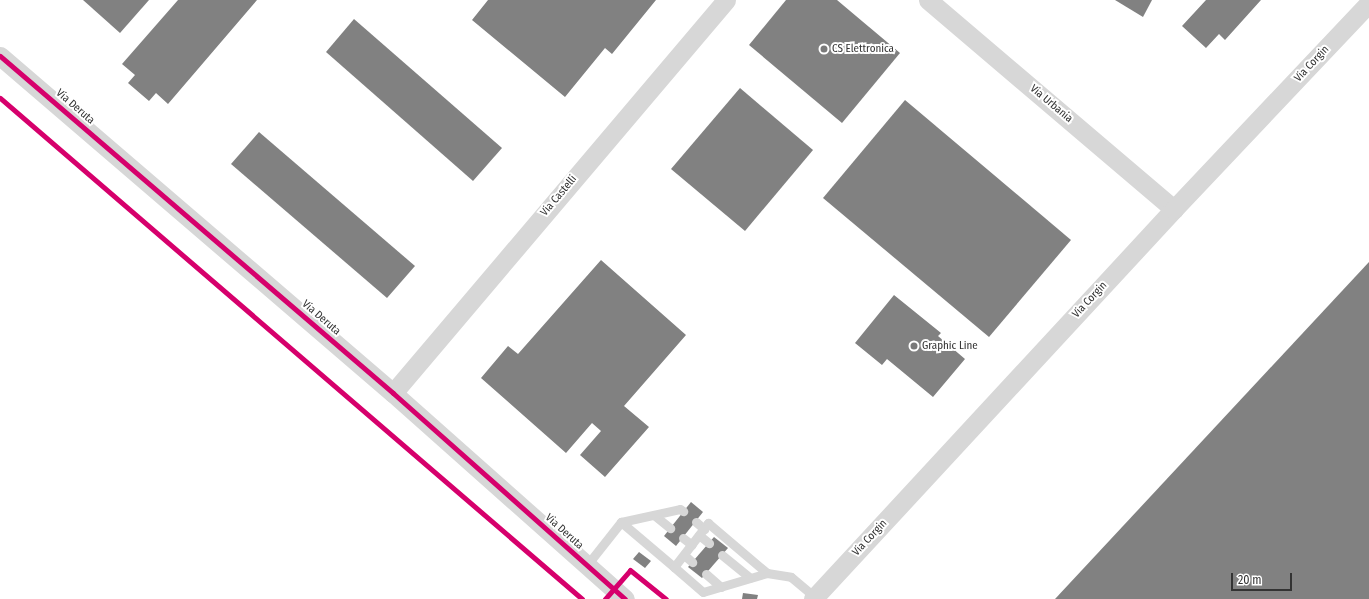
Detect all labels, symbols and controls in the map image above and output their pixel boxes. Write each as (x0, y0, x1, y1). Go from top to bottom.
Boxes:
place label: CS Elettronica (832, 42, 894, 56)
street label: Via Corgin (1292, 43, 1332, 85)
marker: CS Elettronica (819, 44, 829, 54)
street label: Via Urbania (1027, 82, 1075, 126)
street label: Via Deruta (53, 87, 97, 127)
street label: Via Castelli (538, 173, 580, 219)
street label: Via Corgin (1070, 279, 1110, 321)
street label: Via Deruta (299, 298, 343, 338)
place label: Graphic Line (922, 339, 978, 353)
marker: Graphic Line (909, 341, 919, 351)
street label: Via Deruta (542, 511, 586, 553)
street label: Via Corgin (850, 517, 890, 559)
scale bar (1233, 565, 1294, 591)
text: 20 m (1238, 573, 1262, 587)

